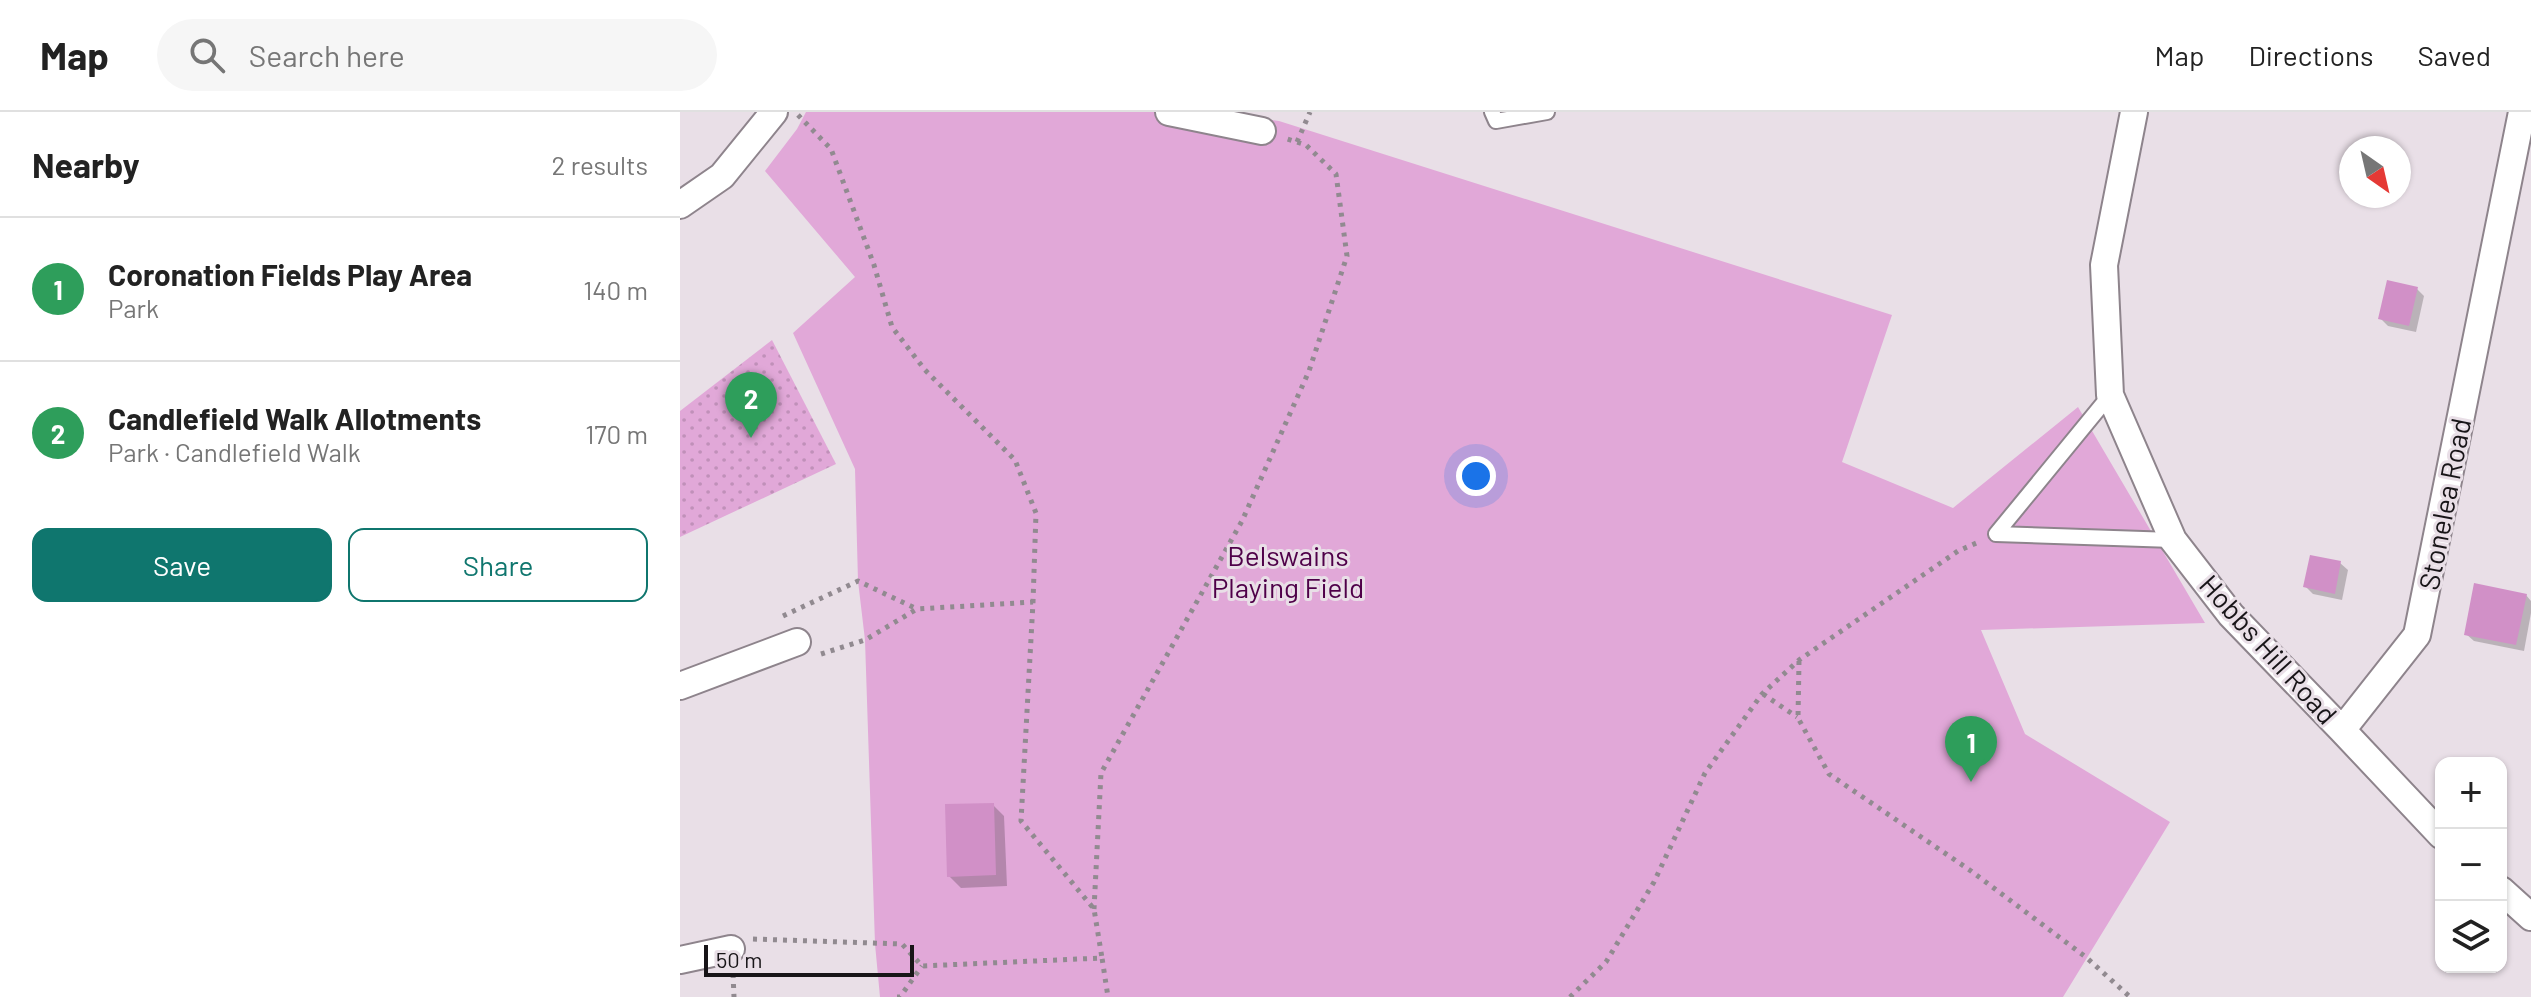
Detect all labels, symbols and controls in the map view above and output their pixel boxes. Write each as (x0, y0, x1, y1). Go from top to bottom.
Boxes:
search box (157, 19, 717, 91)
text: Map (40, 32, 109, 78)
icon: search (185, 33, 229, 77)
text: Search here (249, 37, 405, 73)
text: Map (2155, 38, 2204, 72)
text: Directions (2248, 38, 2374, 72)
text: Saved (2418, 38, 2491, 72)
north arrow (2339, 136, 2411, 208)
text: Nearby (32, 144, 140, 185)
text: 2 results (552, 149, 648, 180)
text: Coronation Fields Play Area (108, 256, 472, 292)
text: 1 (53, 274, 63, 305)
text: 140 m (583, 274, 648, 305)
text: Park (108, 292, 159, 323)
pin: 2 (725, 372, 777, 438)
text: Candlefield Walk Allotments (108, 400, 481, 436)
street label: Stonelea Road (2411, 415, 2477, 593)
text: 2 (51, 418, 65, 449)
text: 170 m (585, 418, 648, 449)
text: Park · Candlefield Walk (108, 436, 361, 467)
your location (1456, 456, 1496, 496)
button: Save (32, 528, 332, 602)
button: Share (348, 528, 648, 602)
park label: Belswains Playing Field (1212, 538, 1364, 604)
street label: Hobbs Hill Road (2193, 567, 2345, 731)
pin: 1 (1945, 716, 1997, 782)
map controls (2435, 757, 2507, 973)
button: + (2435, 757, 2507, 829)
button: − (2435, 829, 2507, 901)
button: layers (2435, 901, 2507, 973)
scale bar (704, 941, 914, 977)
text: 50 m (716, 946, 762, 972)

